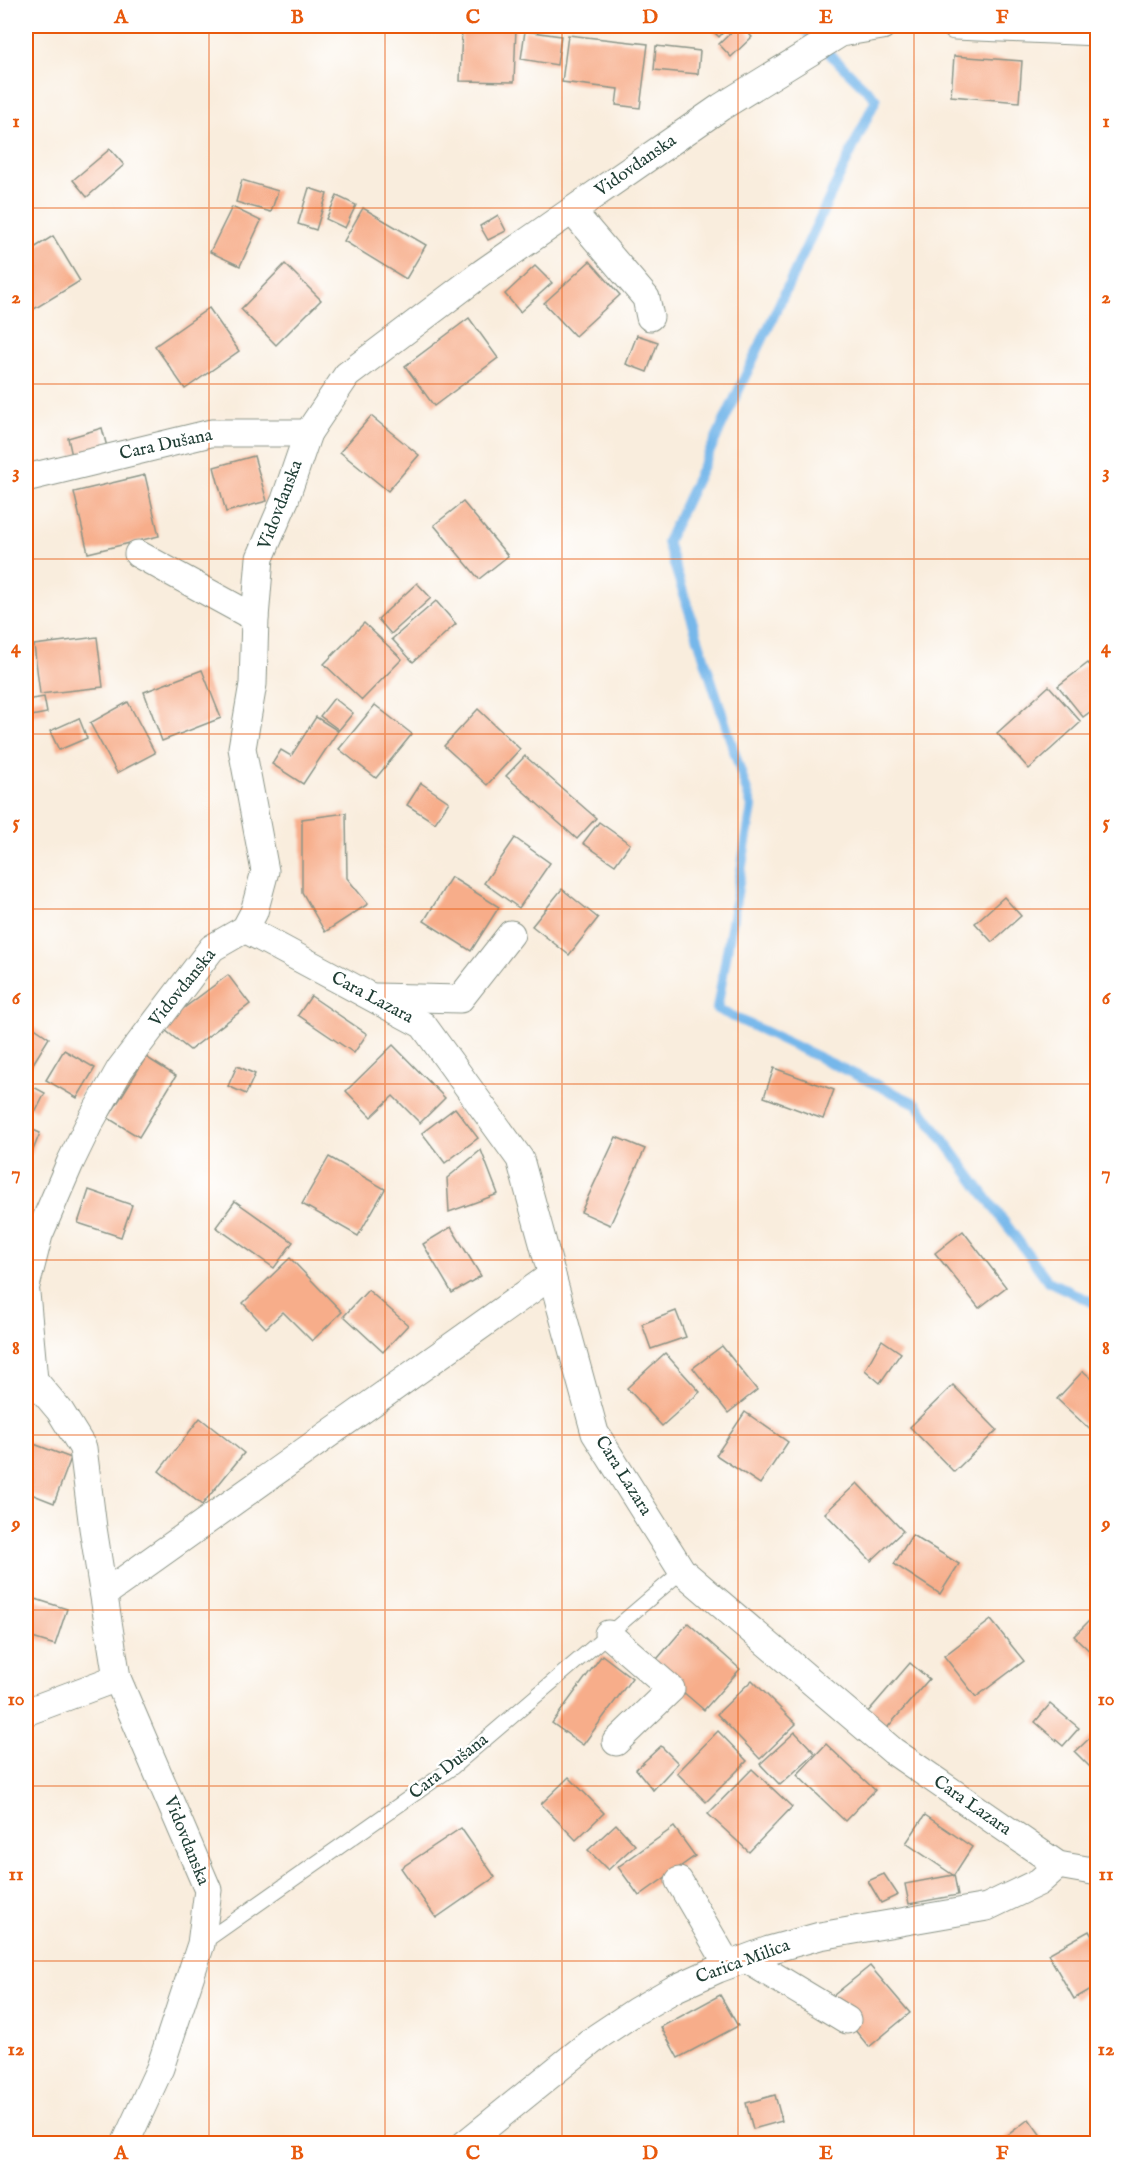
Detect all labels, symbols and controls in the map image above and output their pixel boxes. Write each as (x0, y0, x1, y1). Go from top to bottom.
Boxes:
text: A (113, 5, 129, 30)
text: B (290, 5, 304, 30)
text: C (466, 5, 480, 30)
text: D (642, 5, 658, 30)
text: E (819, 5, 833, 30)
text: F (996, 5, 1009, 30)
text: 1 (12, 109, 20, 134)
text: 1 (1102, 109, 1110, 134)
street label: Vidovdanska (590, 129, 681, 203)
text: 2 (11, 285, 21, 310)
text: 2 (1101, 285, 1111, 310)
street label: Cara Dušana (118, 424, 215, 466)
street label: Vidovdanska (253, 457, 309, 554)
text: 3 (12, 460, 20, 485)
text: 3 (1102, 460, 1110, 485)
text: 4 (11, 635, 22, 660)
text: 4 (1101, 635, 1112, 660)
text: 5 (12, 810, 20, 835)
text: 5 (1102, 810, 1110, 835)
street label: Vidovdanska (144, 944, 222, 1033)
street label: Cara Lazara (327, 967, 417, 1029)
text: 6 (12, 986, 22, 1011)
text: 6 (1102, 986, 1112, 1011)
text: 7 (11, 1161, 21, 1186)
text: 7 (1101, 1161, 1111, 1186)
text: 8 (12, 1336, 20, 1361)
text: 8 (1102, 1336, 1110, 1361)
street label: Cara Lazara (589, 1432, 657, 1520)
text: 9 (11, 1511, 21, 1536)
text: 9 (1101, 1511, 1111, 1536)
text: 10 (7, 1687, 25, 1712)
text: 10 (1097, 1687, 1115, 1712)
street label: Cara Dušana (405, 1729, 493, 1805)
street label: Cara Lazara (929, 1771, 1016, 1841)
street label: Vidovdanska (157, 1792, 214, 1889)
text: 11 (9, 1862, 23, 1887)
text: 11 (1099, 1862, 1113, 1887)
street label: Carica Milica (693, 1934, 793, 1990)
text: 12 (8, 2037, 25, 2062)
text: 12 (1098, 2037, 1115, 2062)
text: A (113, 2141, 129, 2166)
text: B (290, 2141, 304, 2166)
text: C (466, 2141, 480, 2166)
text: D (642, 2141, 658, 2166)
text: E (819, 2141, 833, 2166)
text: F (996, 2141, 1009, 2166)

